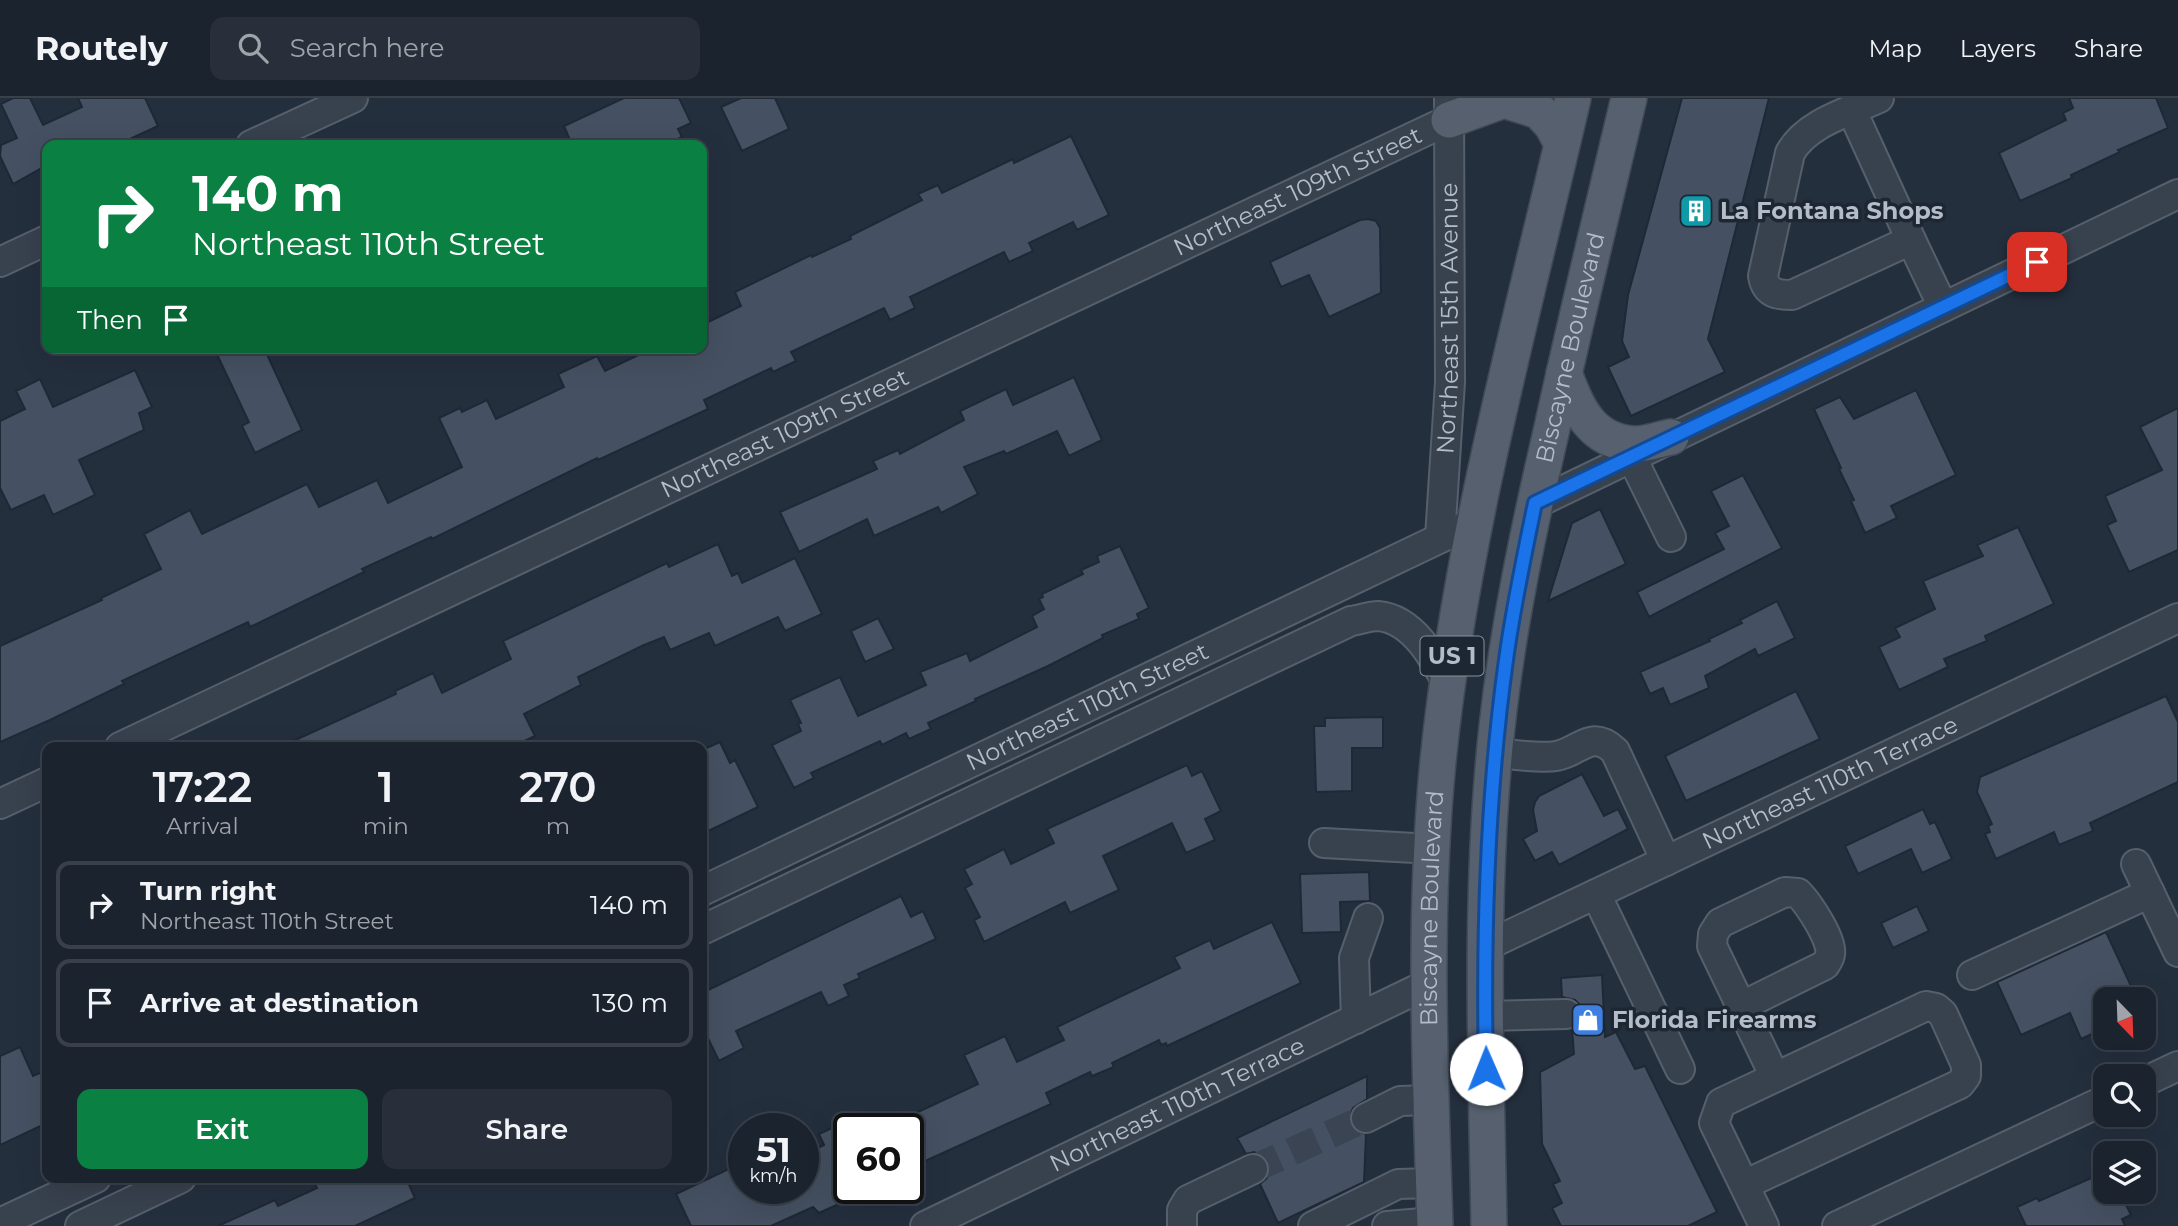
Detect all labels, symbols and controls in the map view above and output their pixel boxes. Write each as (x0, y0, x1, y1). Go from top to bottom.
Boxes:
search box (210, 17, 700, 80)
text: Routely (35, 28, 168, 68)
icon: search (234, 29, 272, 67)
text: Search here (290, 32, 445, 64)
text: Map (1868, 34, 1922, 63)
text: Layers (1960, 34, 2036, 63)
text: Share (2074, 34, 2143, 63)
street label: Northeast 109th Street (1169, 120, 1426, 262)
text: 140 m (192, 164, 344, 223)
icon: right (77, 168, 168, 259)
street label: Northeast 15th Avenue (1430, 182, 1464, 455)
building icon: La Fontana Shops (1677, 192, 1715, 230)
place label: La Fontana Shops (1720, 196, 1944, 225)
text: Northeast 110th Street (192, 224, 545, 263)
street label: Biscayne Boulevard (1529, 229, 1611, 466)
pin (2007, 232, 2067, 292)
icon: arrive (2018, 243, 2056, 281)
icon: arrive (157, 301, 195, 339)
text: Then (77, 304, 143, 336)
street label: Northeast 109th Street (656, 362, 913, 504)
street label: Northeast 110th Street (961, 636, 1213, 777)
road number: US 1 (1420, 636, 1484, 676)
street label: Northeast 110th Terrace (1697, 710, 1962, 855)
text: 17:22 (152, 761, 252, 813)
text: 1 (378, 761, 394, 813)
text: 270 (519, 761, 597, 813)
street label: Biscayne Boulevard (1414, 789, 1449, 1026)
text: Arrival (166, 812, 239, 840)
text: min (363, 812, 409, 840)
text: m (546, 812, 570, 840)
text: Turn right (140, 875, 276, 907)
icon: right (81, 886, 119, 924)
text: 140 m (590, 889, 668, 921)
text: Northeast 110th Street (140, 907, 394, 935)
icon: arrive (81, 984, 119, 1022)
text: Arrive at destination (140, 987, 419, 1019)
text: 130 m (592, 987, 668, 1019)
north arrow (2093, 987, 2156, 1050)
map controls (2093, 987, 2156, 1204)
shop icon: Florida Firearms (1569, 1001, 1607, 1039)
place label: Florida Firearms (1612, 1005, 1817, 1034)
street label: Northeast 110th Terrace (1045, 1031, 1309, 1178)
position arrow (1449, 1032, 1523, 1106)
button: search (2093, 1064, 2156, 1127)
button: Exit (77, 1089, 368, 1169)
button: Share (382, 1089, 672, 1169)
speed limit sign: 60 (833, 1113, 924, 1204)
text: 51 (756, 1128, 791, 1171)
button: layers (2093, 1141, 2156, 1204)
text: km/h (749, 1165, 798, 1187)

